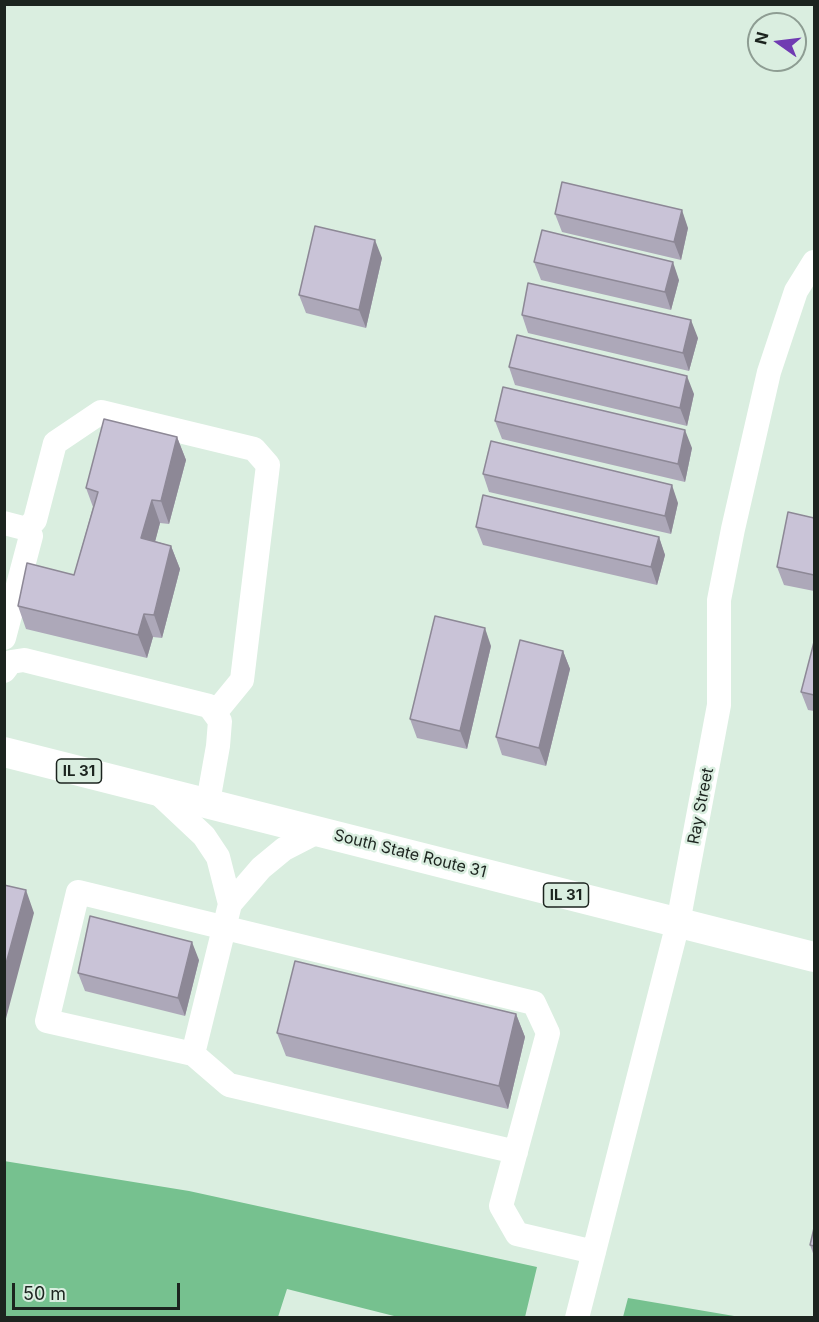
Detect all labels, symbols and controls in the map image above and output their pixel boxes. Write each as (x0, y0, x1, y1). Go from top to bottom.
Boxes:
north arrow (747, 12, 807, 72)
text: N (750, 30, 773, 46)
road number: IL 31 (56, 759, 101, 783)
street label: Ray Street (684, 766, 718, 846)
street label: South State Route 31 (332, 826, 488, 882)
road number: IL 31 (544, 883, 588, 907)
scale bar (15, 1271, 183, 1309)
text: 50 m (23, 1283, 66, 1304)

